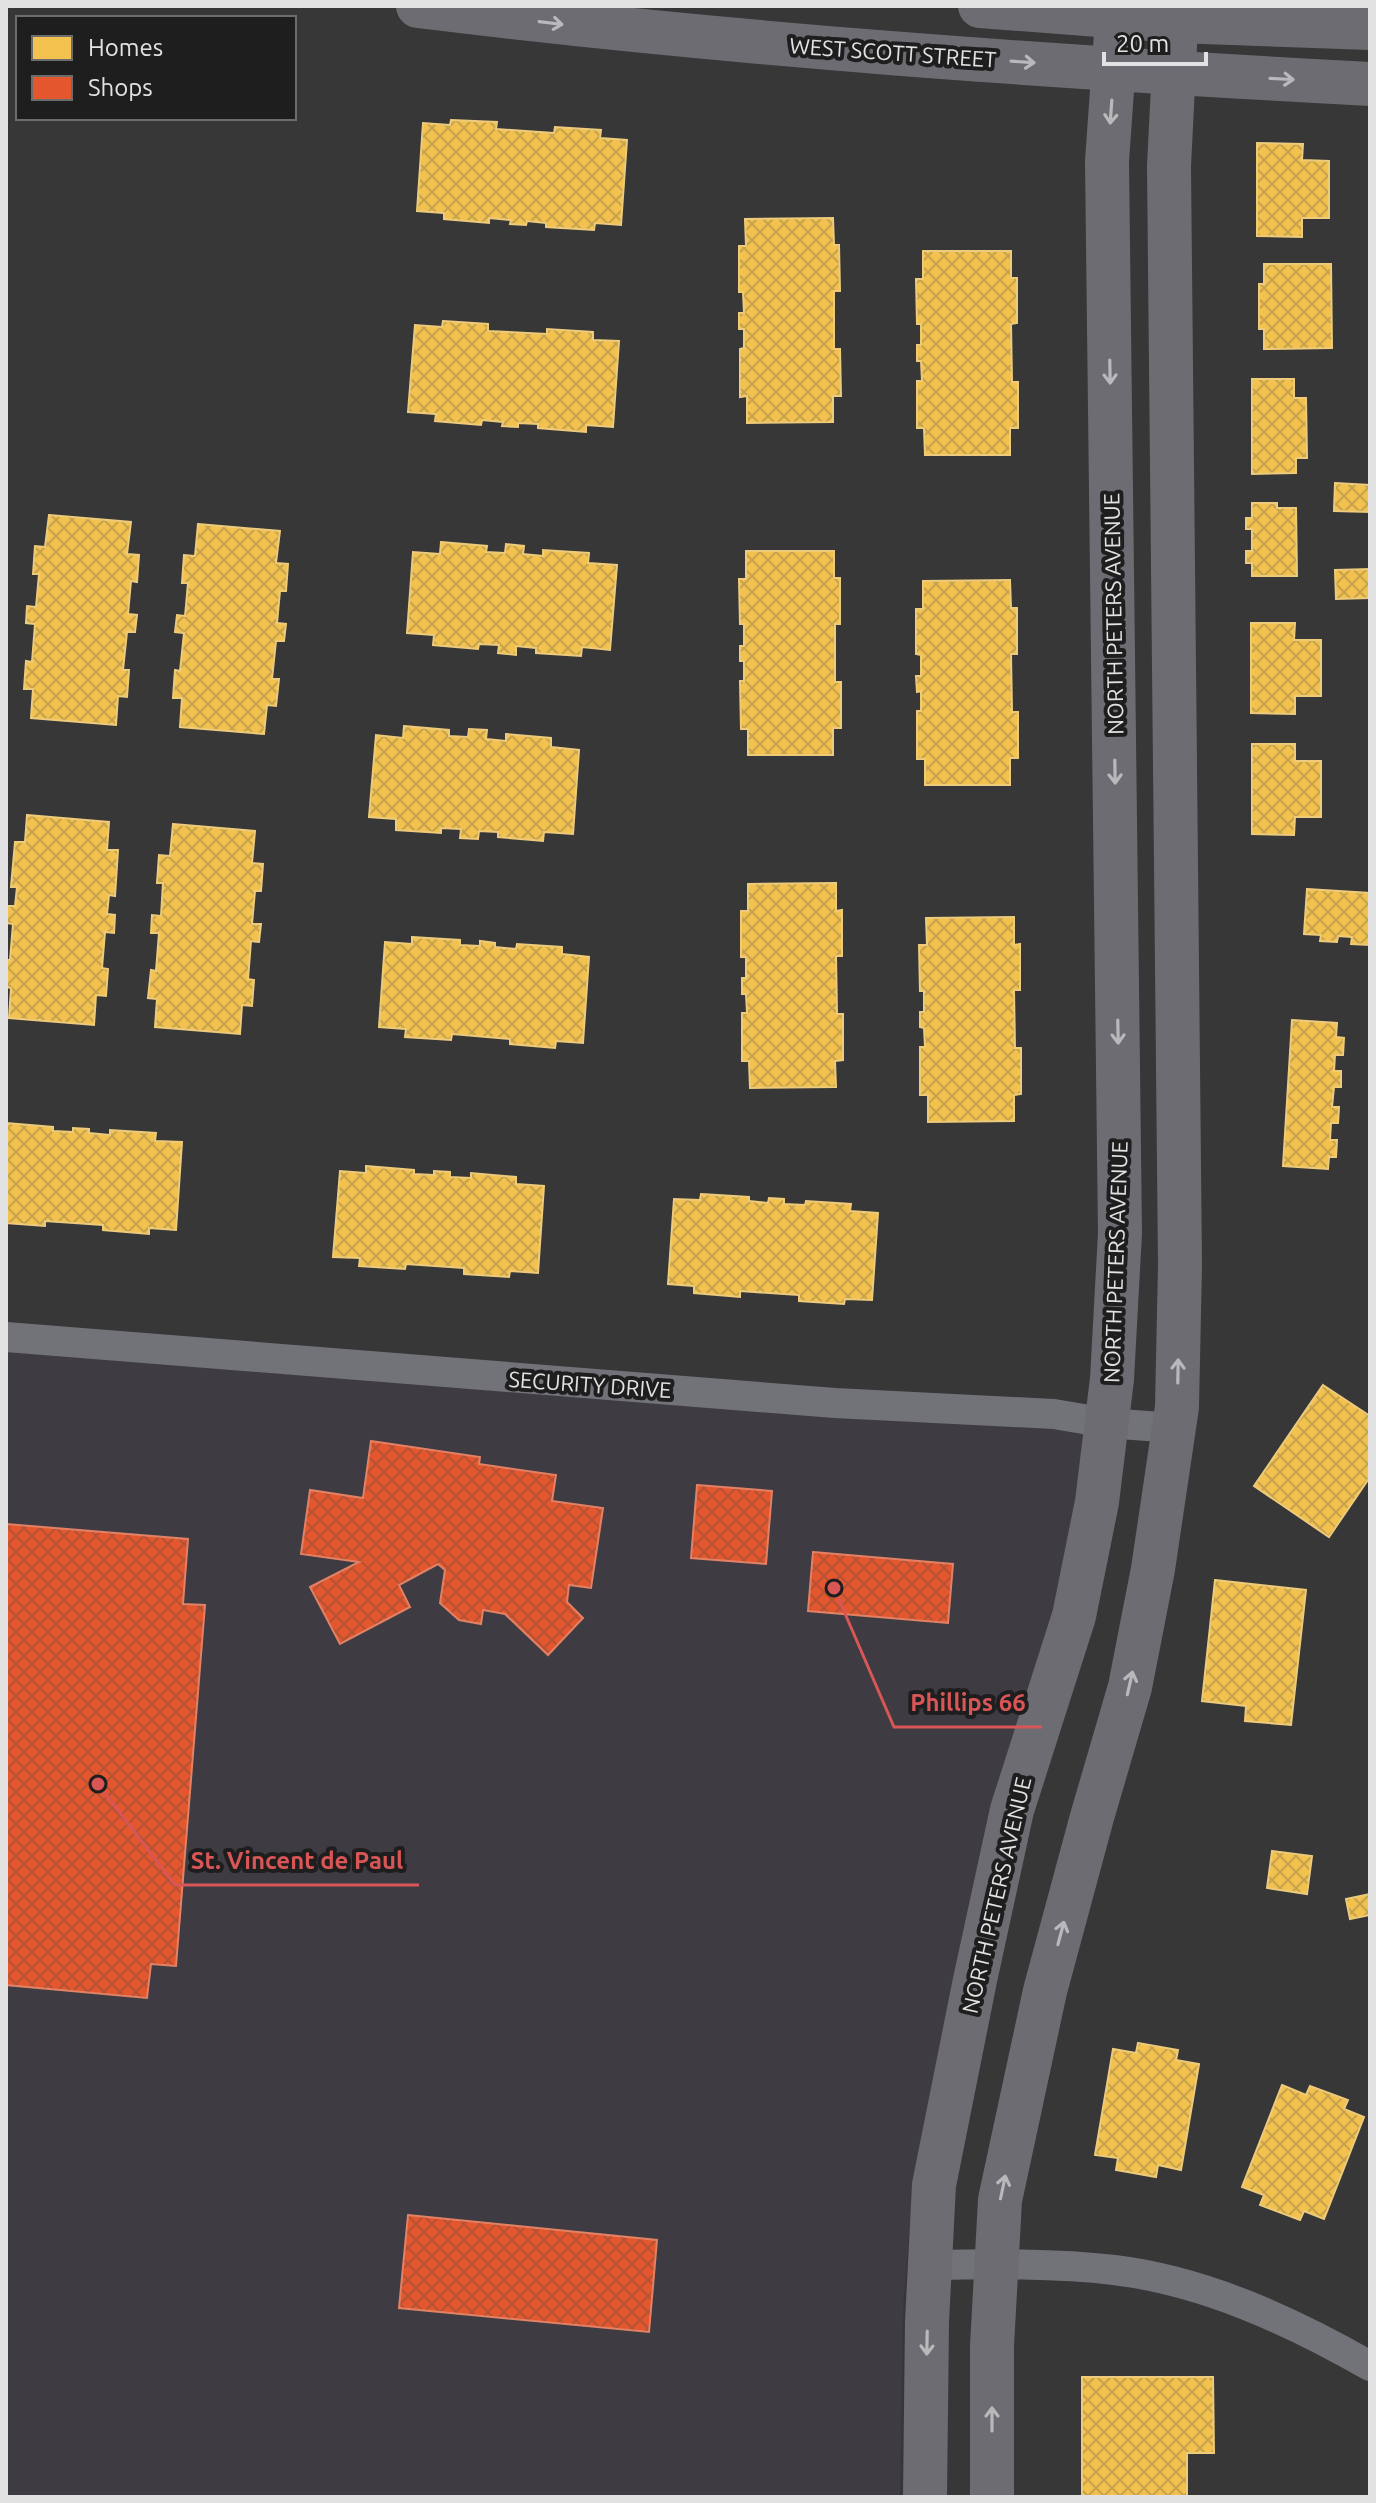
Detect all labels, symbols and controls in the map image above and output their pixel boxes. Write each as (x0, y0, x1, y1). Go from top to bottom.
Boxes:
one-way arrow (537, 15, 563, 30)
legend (16, 16, 296, 120)
scale bar (1104, 16, 1206, 66)
text: 20 m (1116, 30, 1169, 57)
street label: WEST SCOTT STREET (789, 32, 997, 72)
text: Homes (88, 34, 163, 61)
one-way arrow (1009, 55, 1036, 70)
one-way arrow (1268, 72, 1295, 87)
text: Shops (88, 74, 153, 101)
one-way arrow (1103, 98, 1118, 125)
one-way arrow (1102, 358, 1118, 385)
street label: NORTH PETERS AVENUE (1098, 493, 1128, 735)
one-way arrow (1107, 758, 1123, 785)
one-way arrow (1110, 1018, 1126, 1045)
street label: NORTH PETERS AVENUE (1098, 1141, 1132, 1383)
one-way arrow (1170, 1358, 1185, 1385)
street label: SECURITY DRIVE (508, 1366, 672, 1402)
one-way arrow (1123, 1670, 1138, 1696)
callout: Phillips 66 (894, 1679, 1042, 1727)
text: Phillips 66 (910, 1689, 1026, 1716)
street label: NORTH PETERS AVENUE (957, 1774, 1035, 2016)
callout: St. Vincent de Paul (175, 1837, 419, 1885)
text: St. Vincent de Paul (191, 1847, 403, 1874)
one-way arrow (1054, 1921, 1069, 1947)
one-way arrow (996, 2174, 1011, 2200)
one-way arrow (919, 2329, 935, 2356)
one-way arrow (984, 2406, 1000, 2433)

